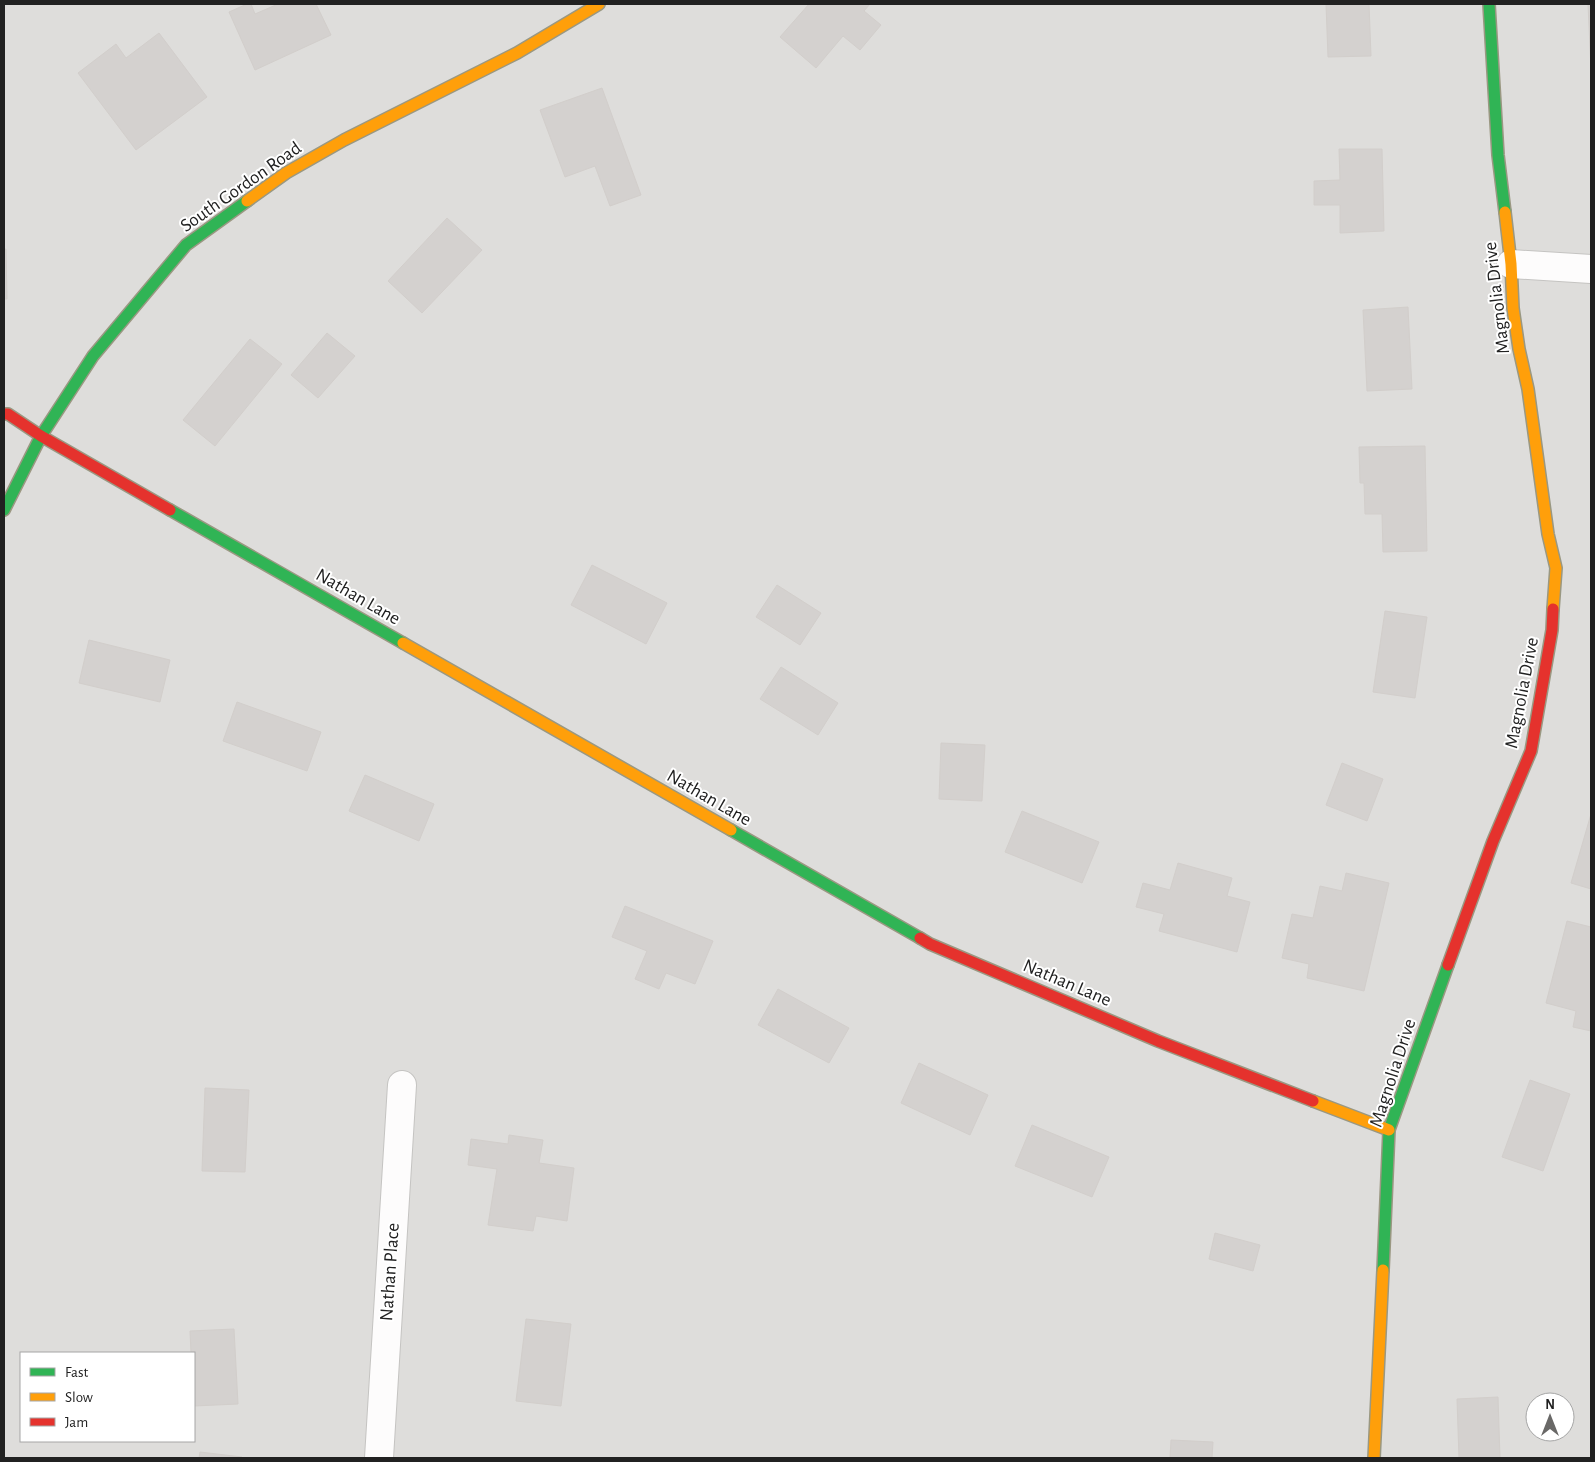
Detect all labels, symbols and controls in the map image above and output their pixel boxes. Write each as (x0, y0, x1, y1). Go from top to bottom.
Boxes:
street label: South Gordon Road (177, 138, 305, 236)
street label: Magnolia Drive (1481, 241, 1513, 355)
street label: Nathan Lane (313, 565, 403, 629)
street label: Magnolia Drive (1502, 636, 1542, 750)
street label: Nathan Lane (664, 766, 754, 830)
street label: Nathan Lane (1020, 956, 1114, 1010)
street label: Magnolia Drive (1367, 1016, 1419, 1130)
street label: Nathan Place (377, 1222, 403, 1322)
legend (20, 1352, 195, 1442)
text: Fast (65, 1365, 89, 1380)
text: Slow (65, 1390, 93, 1405)
north arrow (1525, 1392, 1575, 1442)
text: N (1545, 1398, 1555, 1412)
text: Jam (65, 1415, 88, 1430)

